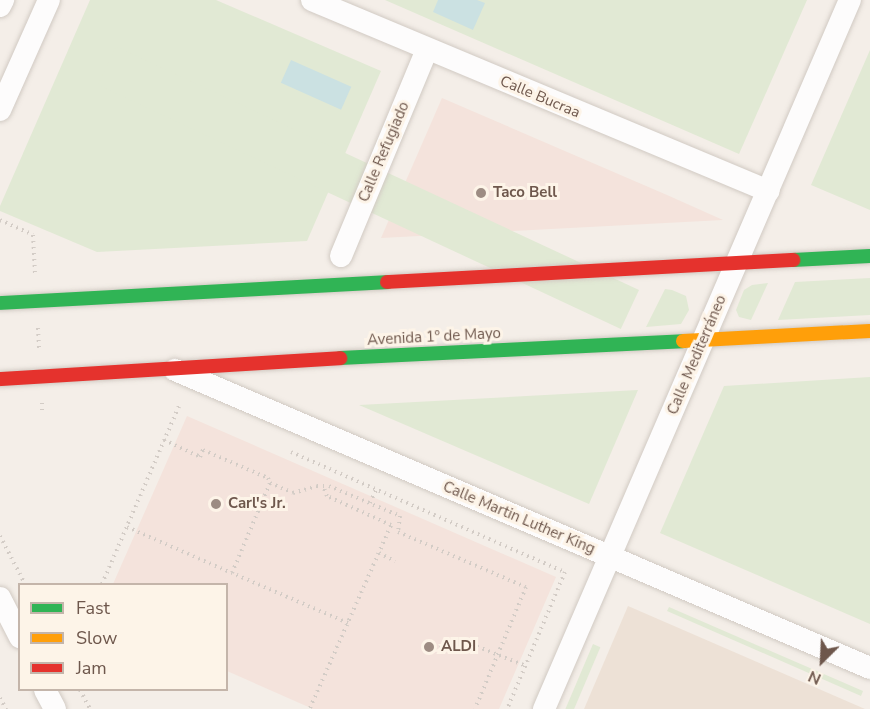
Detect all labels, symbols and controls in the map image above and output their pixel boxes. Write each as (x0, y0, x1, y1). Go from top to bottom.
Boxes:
street label: Calle Bucraa (497, 72, 583, 122)
street label: Calle Refugiado (355, 99, 413, 205)
place label: Taco Bell (493, 184, 557, 202)
marker: Taco Bell (474, 186, 488, 200)
street label: Calle Mediterráneo (664, 293, 730, 417)
street label: Avenida 1º de Mayo (367, 325, 501, 349)
street label: Calle Martin Luther King (440, 478, 598, 558)
place label: Carl's Jr. (228, 495, 286, 513)
marker: Carl's Jr. (209, 497, 223, 511)
legend (18, 583, 228, 691)
text: Fast (76, 596, 110, 620)
text: Slow (76, 626, 117, 650)
north arrow (792, 631, 852, 691)
place label: ALDI (441, 638, 476, 656)
marker: ALDI (422, 640, 436, 654)
text: Jam (76, 656, 107, 680)
text: N (805, 665, 825, 690)

